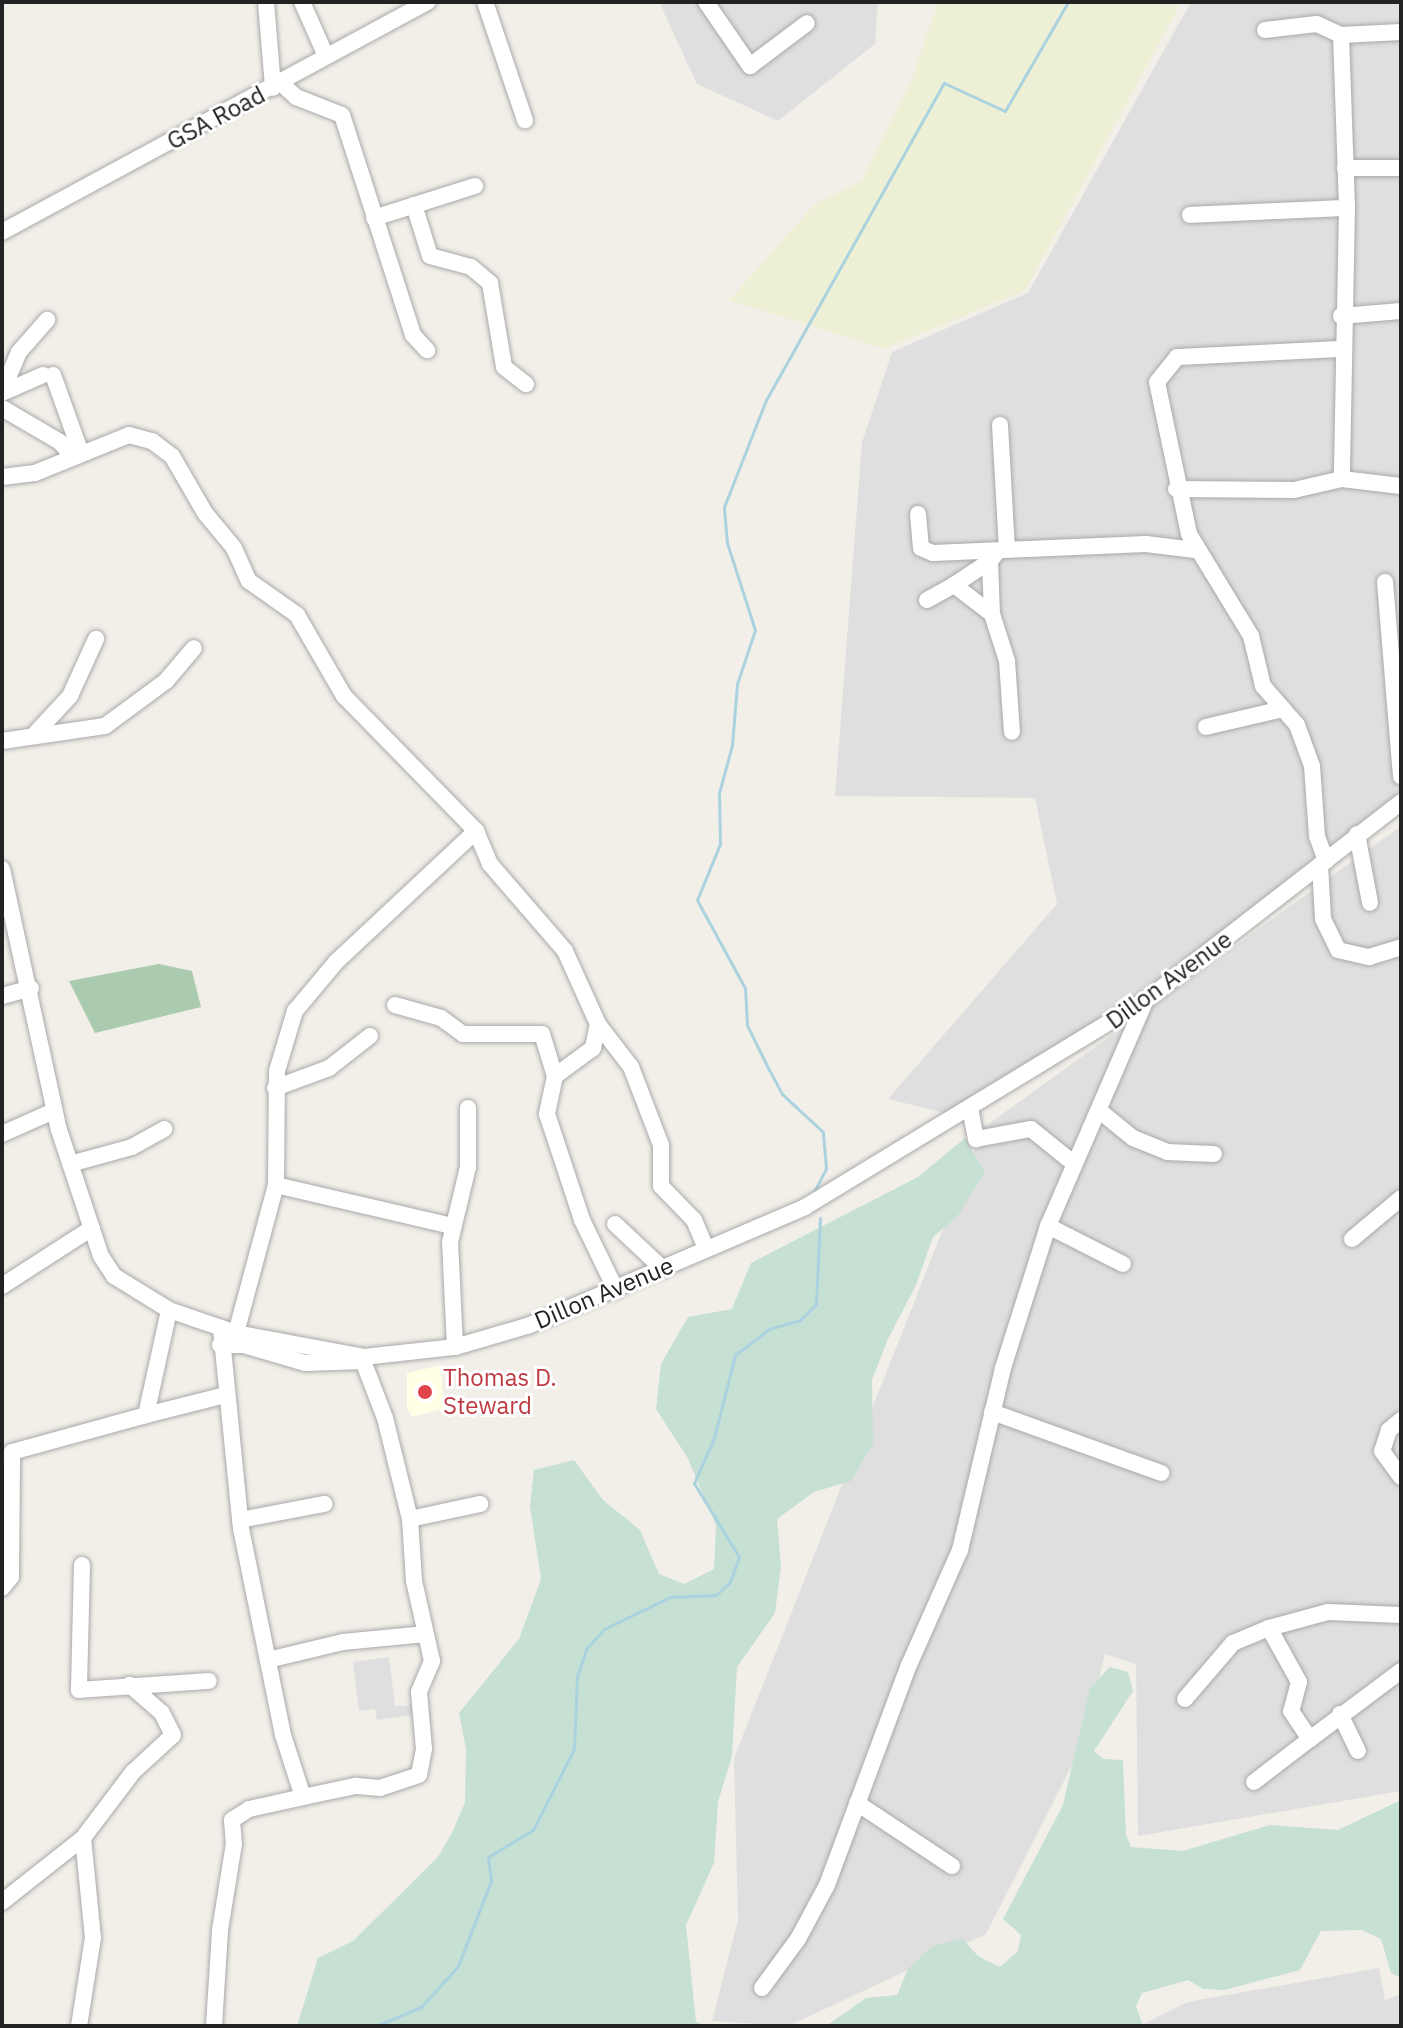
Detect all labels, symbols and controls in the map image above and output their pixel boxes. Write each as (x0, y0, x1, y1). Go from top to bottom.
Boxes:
street label: GSA Road (162, 80, 270, 156)
street label: Dillon Avenue (1101, 925, 1237, 1035)
street label: Dillon Avenue (530, 1251, 678, 1335)
place label: Thomas D. Steward (443, 1364, 557, 1420)
marker: Thomas D. Steward (414, 1381, 436, 1403)

